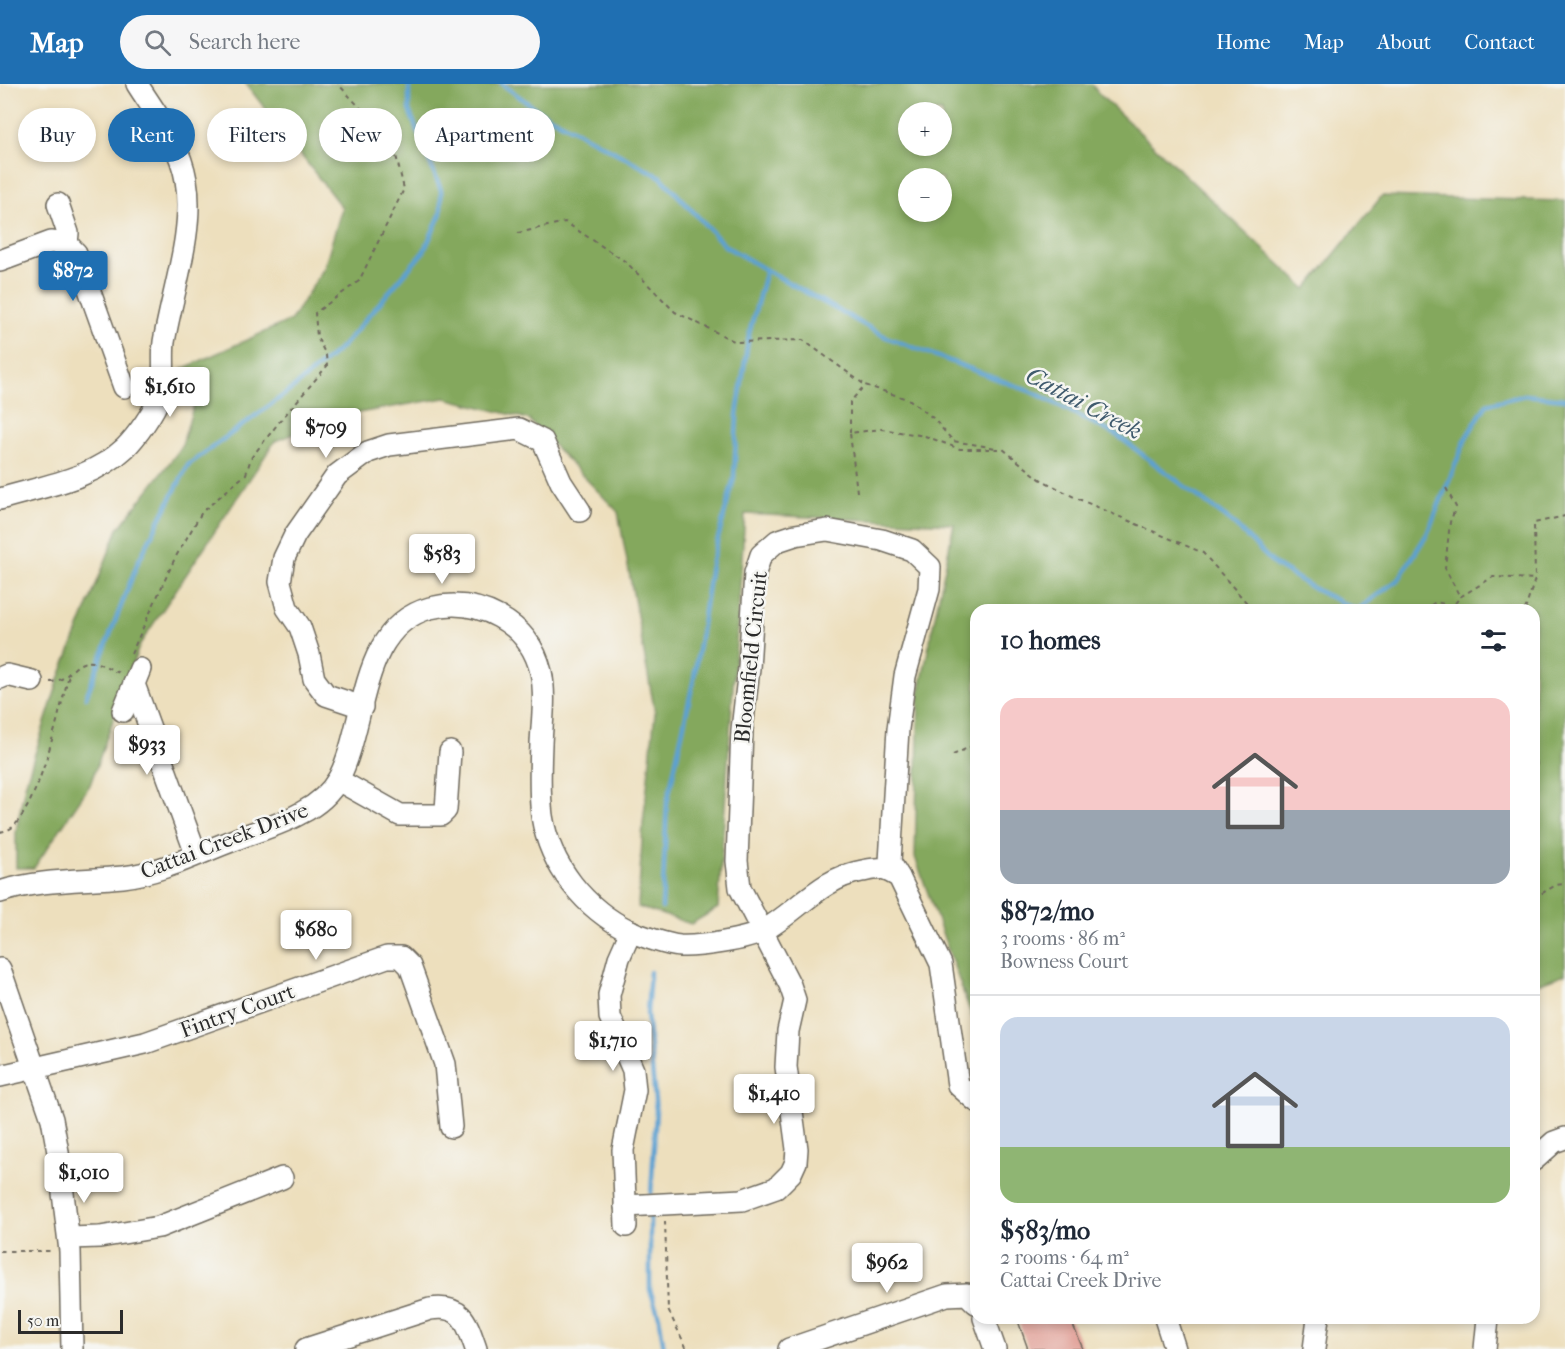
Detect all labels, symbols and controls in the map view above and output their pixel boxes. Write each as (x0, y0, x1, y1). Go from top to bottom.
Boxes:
search box (120, 15, 540, 69)
text: Map (30, 26, 84, 59)
icon: search (141, 26, 174, 59)
text: Search here (189, 29, 300, 55)
text: Home (1216, 30, 1271, 54)
text: Map (1304, 30, 1344, 54)
text: About (1377, 30, 1431, 54)
text: Contact (1464, 30, 1535, 54)
map controls (898, 102, 952, 222)
button: + (898, 102, 952, 156)
chip: Buy (18, 108, 96, 162)
chip: Rent (108, 108, 195, 162)
chip: Filters (207, 108, 307, 162)
chip: New (319, 108, 402, 162)
chip: Apartment (414, 108, 555, 162)
button: − (898, 168, 952, 222)
pin: $872 (37, 251, 109, 302)
text: $872 (53, 259, 93, 282)
water label: Cattai Creek (1021, 361, 1147, 445)
pin: $1,610 (121, 367, 219, 418)
text: $1,610 (145, 375, 195, 398)
pin: $709 (290, 408, 362, 459)
text: $709 (305, 416, 347, 439)
pin: $583 (406, 534, 478, 585)
text: $583 (423, 542, 461, 565)
street label: Bloomfield Circuit (729, 569, 773, 745)
icon: filters (1477, 624, 1510, 657)
text: 10 homes (1000, 625, 1101, 656)
pin: $933 (111, 725, 183, 776)
text: $933 (128, 733, 166, 756)
icon: home (1201, 737, 1309, 845)
street label: Cattai Creek Drive (137, 797, 312, 885)
text: $872/mo (1000, 896, 1094, 927)
pin: $680 (280, 910, 352, 961)
text: $680 (295, 918, 337, 941)
text: 3 rooms · 86 m² (1000, 927, 1125, 950)
text: Bowness Court (1000, 950, 1129, 973)
street label: Fintry Court (176, 978, 298, 1044)
pin: $1,710 (564, 1021, 662, 1072)
text: $1,710 (589, 1029, 637, 1052)
icon: home (1201, 1056, 1309, 1164)
pin: $1,410 (725, 1074, 823, 1125)
text: $1,410 (748, 1082, 800, 1105)
pin: $1,010 (35, 1153, 133, 1204)
text: $1,010 (58, 1161, 110, 1184)
text: $583/mo (1000, 1215, 1090, 1246)
pin: $962 (851, 1243, 923, 1294)
text: 2 rooms · 64 m² (1000, 1246, 1129, 1269)
text: $962 (866, 1251, 908, 1274)
text: Cattai Creek Drive (1000, 1269, 1161, 1292)
scale bar (18, 1307, 123, 1334)
text: 50 m (27, 1311, 59, 1330)

